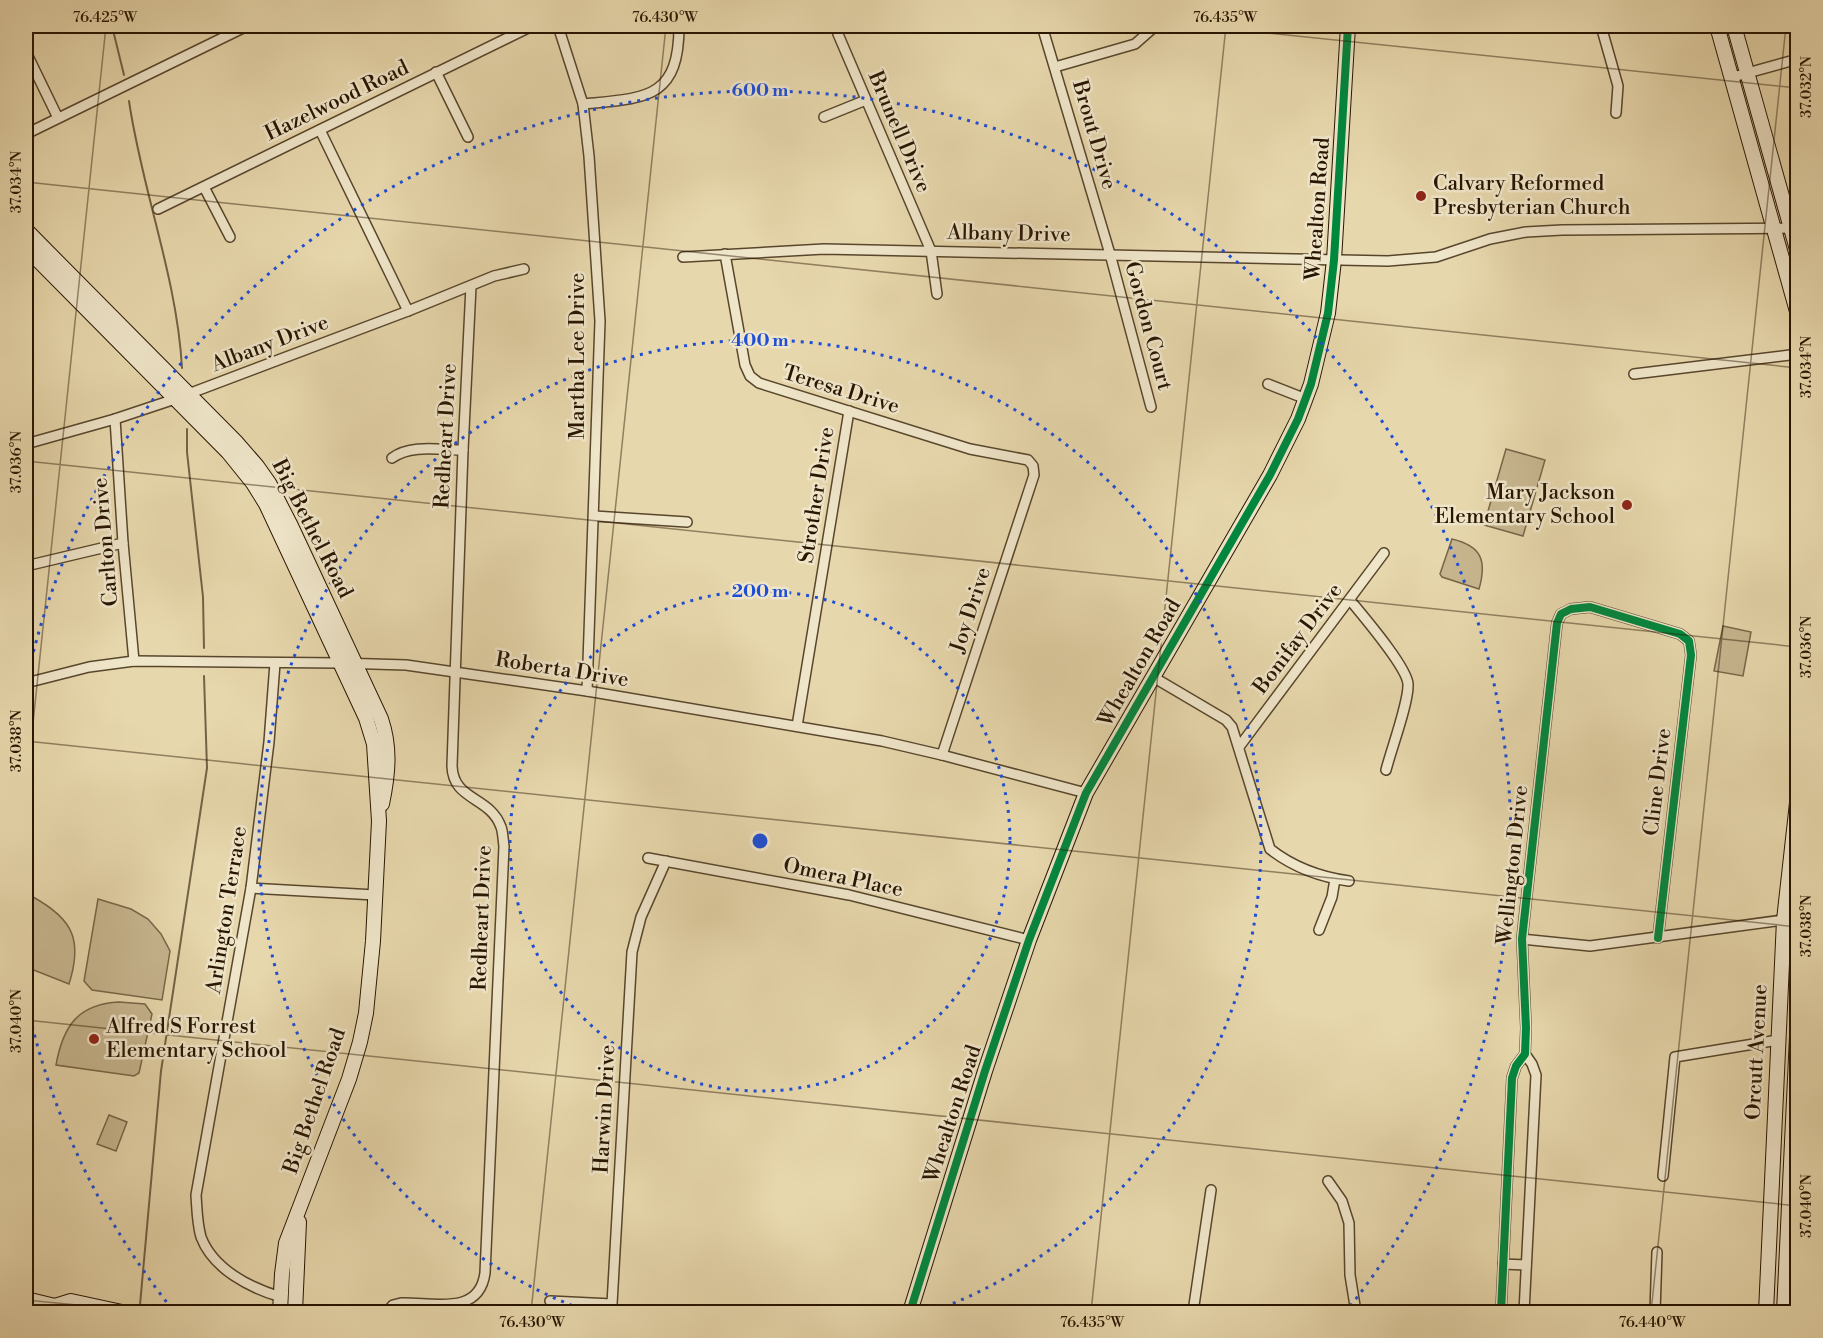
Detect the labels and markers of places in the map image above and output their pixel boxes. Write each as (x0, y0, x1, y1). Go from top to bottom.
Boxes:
place label: Calvary Reformed Presbyterian Church (1433, 171, 1631, 221)
marker: Calvary Reformed Presbyterian Church (1414, 189, 1428, 203)
place label: Mary Jackson Elementary School (1435, 480, 1615, 530)
marker: Mary Jackson Elementary School (1620, 498, 1634, 512)
centre of rings (750, 831, 770, 851)
place label: Alfred S Forrest Elementary School (105, 1014, 286, 1064)
marker: Alfred S Forrest Elementary School (87, 1032, 101, 1046)

